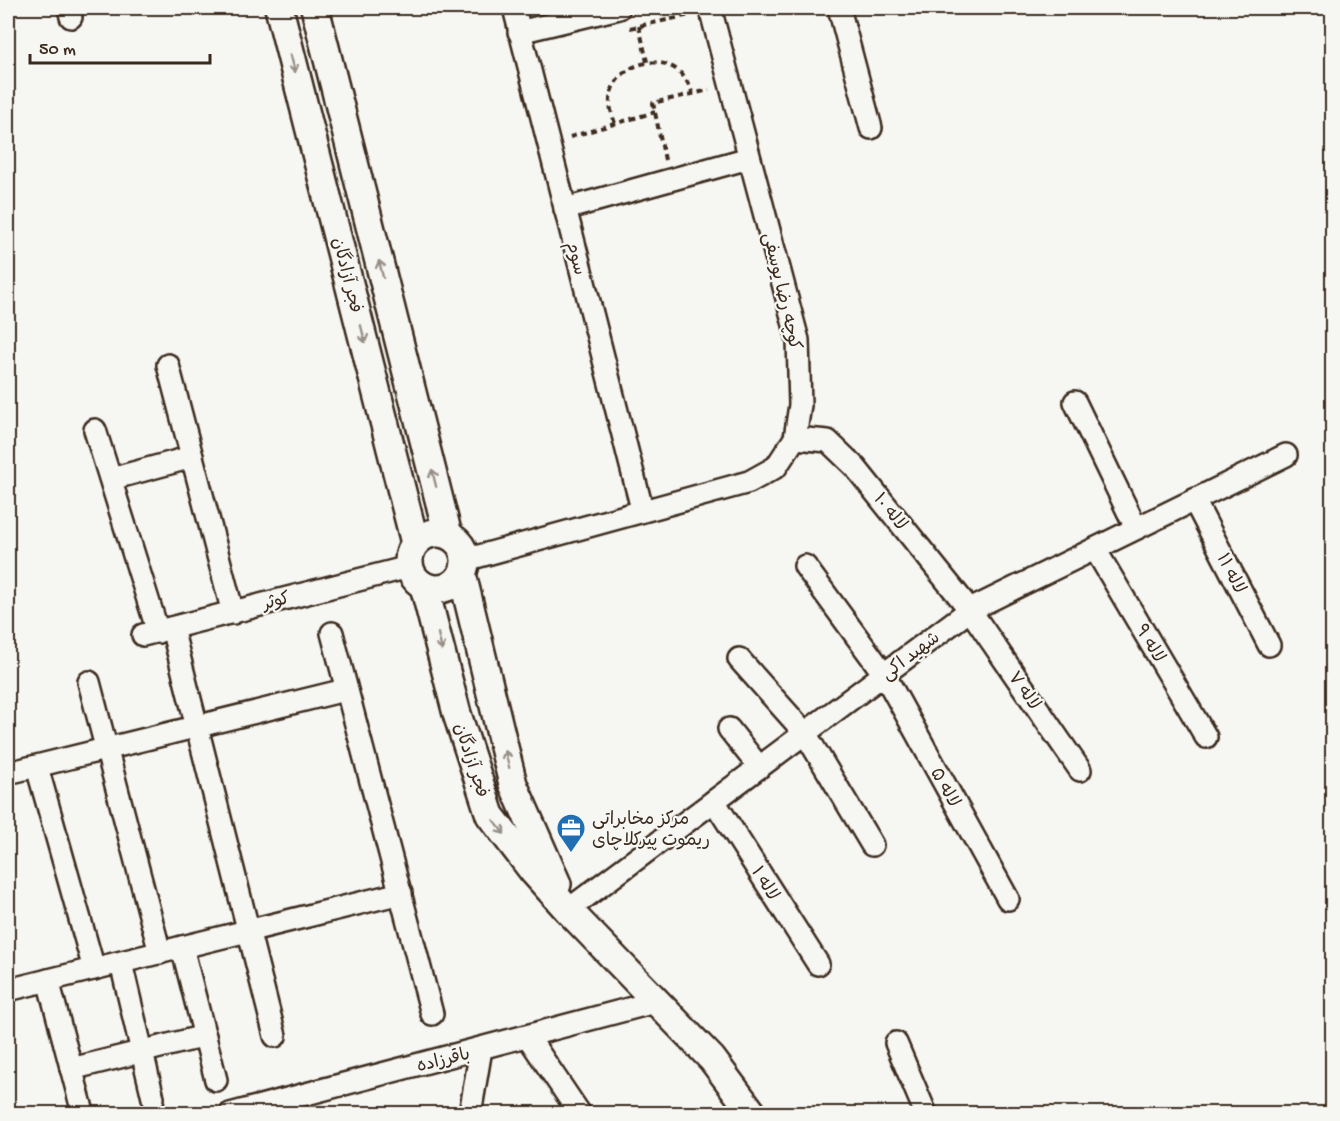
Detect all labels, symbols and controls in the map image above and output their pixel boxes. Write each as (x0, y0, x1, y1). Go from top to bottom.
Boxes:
scale bar (30, 27, 210, 65)
text: 50 m (39, 40, 76, 61)
one-way arrow (288, 54, 300, 73)
street label: کوچه رضا یوسفی (757, 231, 804, 353)
street label: فجر آزادگان (326, 235, 367, 316)
street label: سوم (559, 239, 589, 278)
one-way arrow (375, 260, 387, 279)
one-way arrow (357, 324, 369, 343)
one-way arrow (427, 469, 439, 488)
street label: لاله ۱۰ (868, 490, 910, 535)
street label: لاله ۱۱ (1211, 550, 1249, 598)
street label: کوثر (259, 589, 293, 616)
street label: لاله ۹ (1129, 621, 1168, 667)
street label: شهید اکی (878, 628, 945, 686)
one-way arrow (434, 633, 446, 652)
street label: لاله ۷ (1002, 668, 1044, 715)
street label: فجر آزادگان (448, 720, 493, 801)
one-way arrow (501, 750, 513, 769)
street label: لاله ۵ (924, 765, 963, 812)
place label: مرکز مخابراتی ریموت پیرکلاچای (592, 810, 710, 852)
office icon: مرکز مخابراتی ریموت پیرکلاچای (555, 812, 587, 854)
one-way arrow (493, 819, 506, 835)
street label: لاله ۱ (745, 863, 782, 905)
street label: باقرزاده (415, 1045, 472, 1078)

